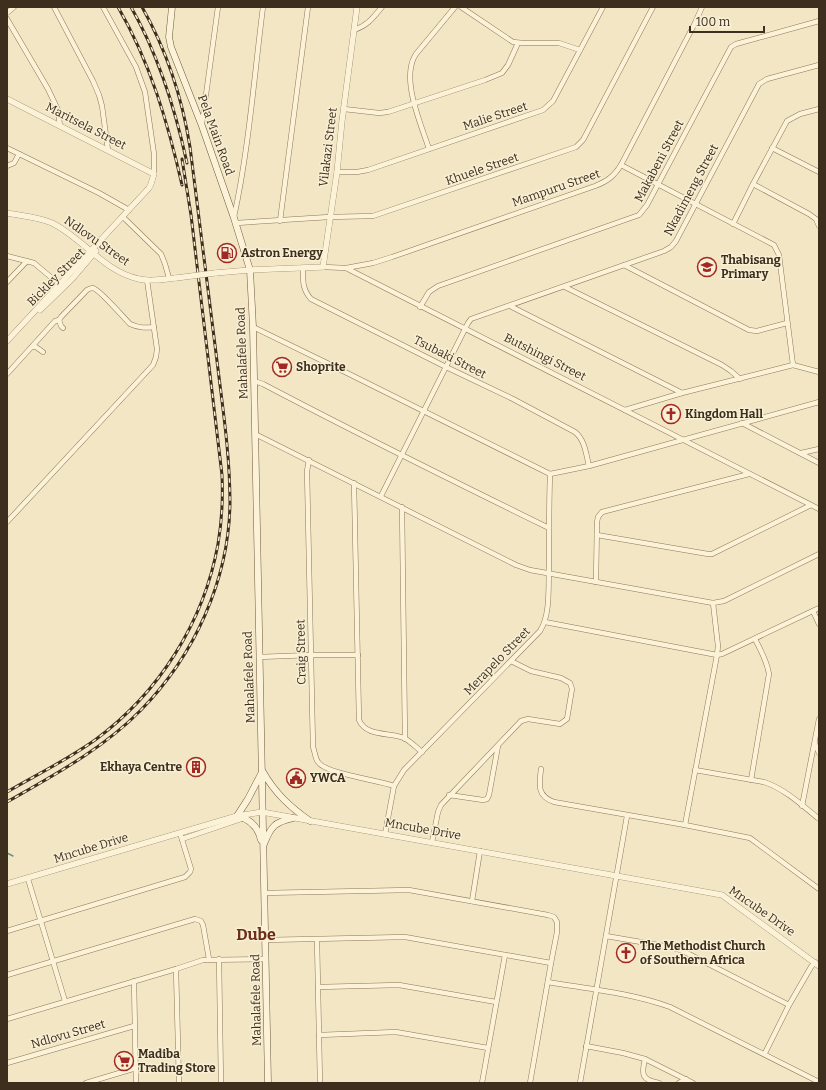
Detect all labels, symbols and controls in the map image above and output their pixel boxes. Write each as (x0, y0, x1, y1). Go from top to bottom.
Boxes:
scale bar (690, 8, 764, 34)
text: 100 m (696, 15, 731, 29)
street label: Pela Main Road (195, 93, 237, 177)
street label: Malie Street (461, 99, 530, 133)
street label: Maritsela Street (43, 100, 129, 153)
street label: Vilakazi Street (316, 106, 340, 187)
street label: Makabeni Street (631, 117, 687, 204)
street label: Nkadimeng Street (661, 141, 721, 238)
street label: Khuele Street (444, 150, 521, 188)
street label: Mampuru Street (510, 166, 602, 210)
street label: Ndlovu Street (62, 213, 133, 269)
fuel station icon: Astron Energy (216, 242, 238, 264)
street label: Bickley Street (24, 245, 88, 309)
place label: Astron Energy (241, 246, 323, 260)
place label: Thabisang Primary (721, 253, 781, 281)
school or university icon: Thabisang Primary (696, 256, 718, 278)
street label: Mahalafele Road (233, 307, 251, 399)
street label: Butshingi Street (502, 330, 589, 384)
street label: Tsubaki Street (411, 333, 489, 382)
supermarket icon: Shoprite (271, 356, 293, 378)
place label: Shoprite (296, 360, 346, 374)
church icon: Kingdom Hall (660, 403, 682, 425)
place label: Kingdom Hall (685, 407, 763, 421)
street label: Craig Street (293, 619, 309, 685)
street label: Merapelo Street (461, 624, 533, 698)
street label: Mahalafele Road (240, 631, 258, 723)
building icon: Ekhaya Centre (185, 756, 207, 778)
place label: Ekhaya Centre (100, 760, 182, 774)
public building icon: YWCA (285, 767, 307, 789)
place label: YWCA (310, 771, 346, 785)
street label: Mncube Drive (384, 815, 462, 843)
street label: Mncube Drive (52, 830, 130, 866)
street label: Mncube Drive (726, 883, 798, 939)
district label: Dube (236, 925, 276, 944)
place label: The Methodist Church of Southern Africa (640, 939, 766, 967)
church icon: The Methodist Church of Southern Africa (615, 942, 637, 964)
street label: Mahalafele Road (248, 954, 264, 1046)
street label: Ndlovu Street (29, 1017, 107, 1051)
place label: Madiba Trading Store (138, 1047, 216, 1075)
supermarket icon: Madiba Trading Store (113, 1050, 135, 1072)

